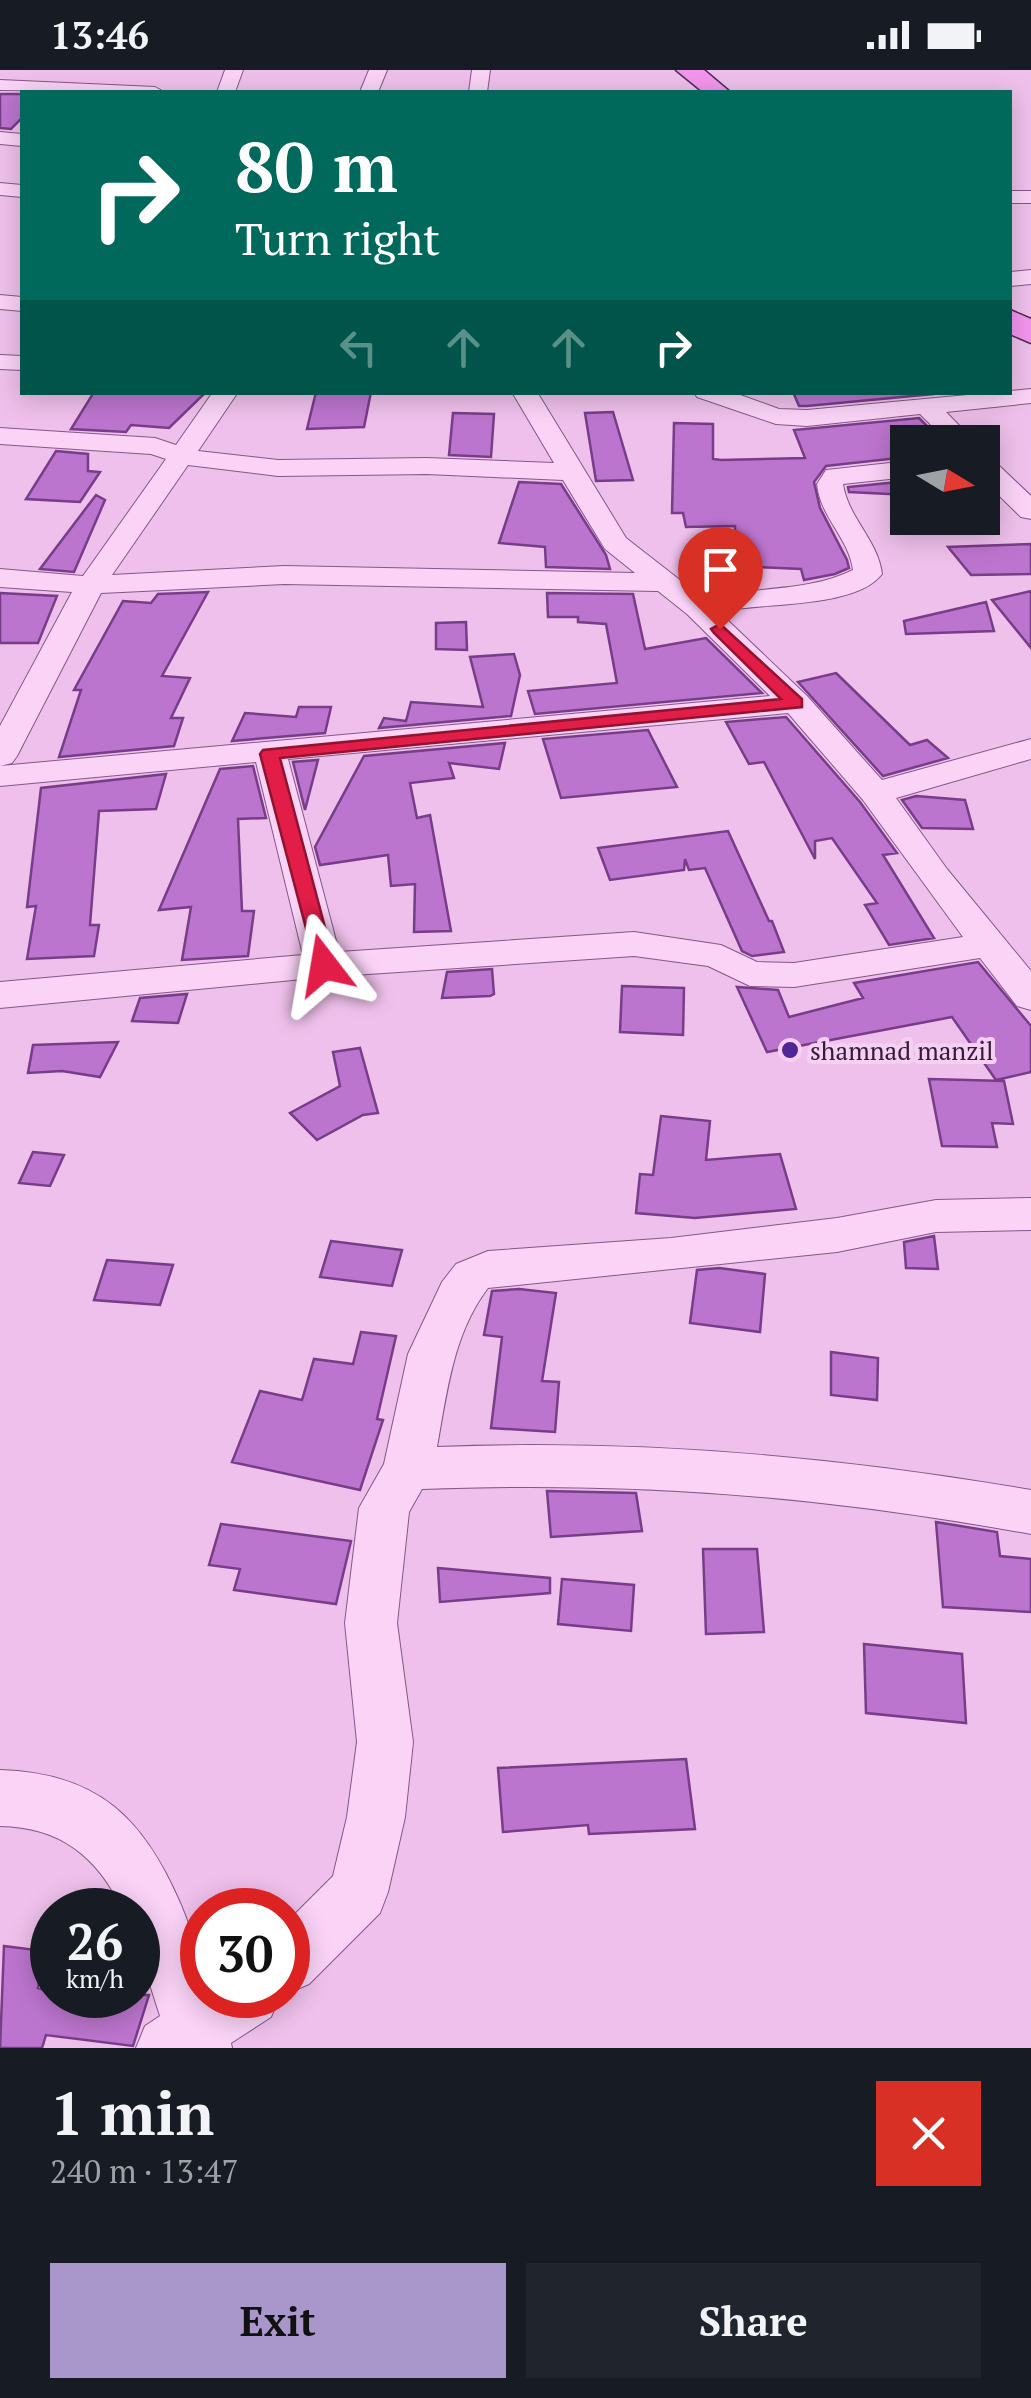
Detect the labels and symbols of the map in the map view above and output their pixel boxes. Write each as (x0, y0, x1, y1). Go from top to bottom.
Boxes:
north arrow (890, 425, 1000, 535)
pin (678, 527, 763, 630)
position arrow (272, 913, 376, 1017)
place label: shamnad manzil (810, 1034, 993, 1067)
marker: shamnad manzil (779, 1039, 801, 1061)
speed limit sign: 30 (180, 1888, 310, 2018)

